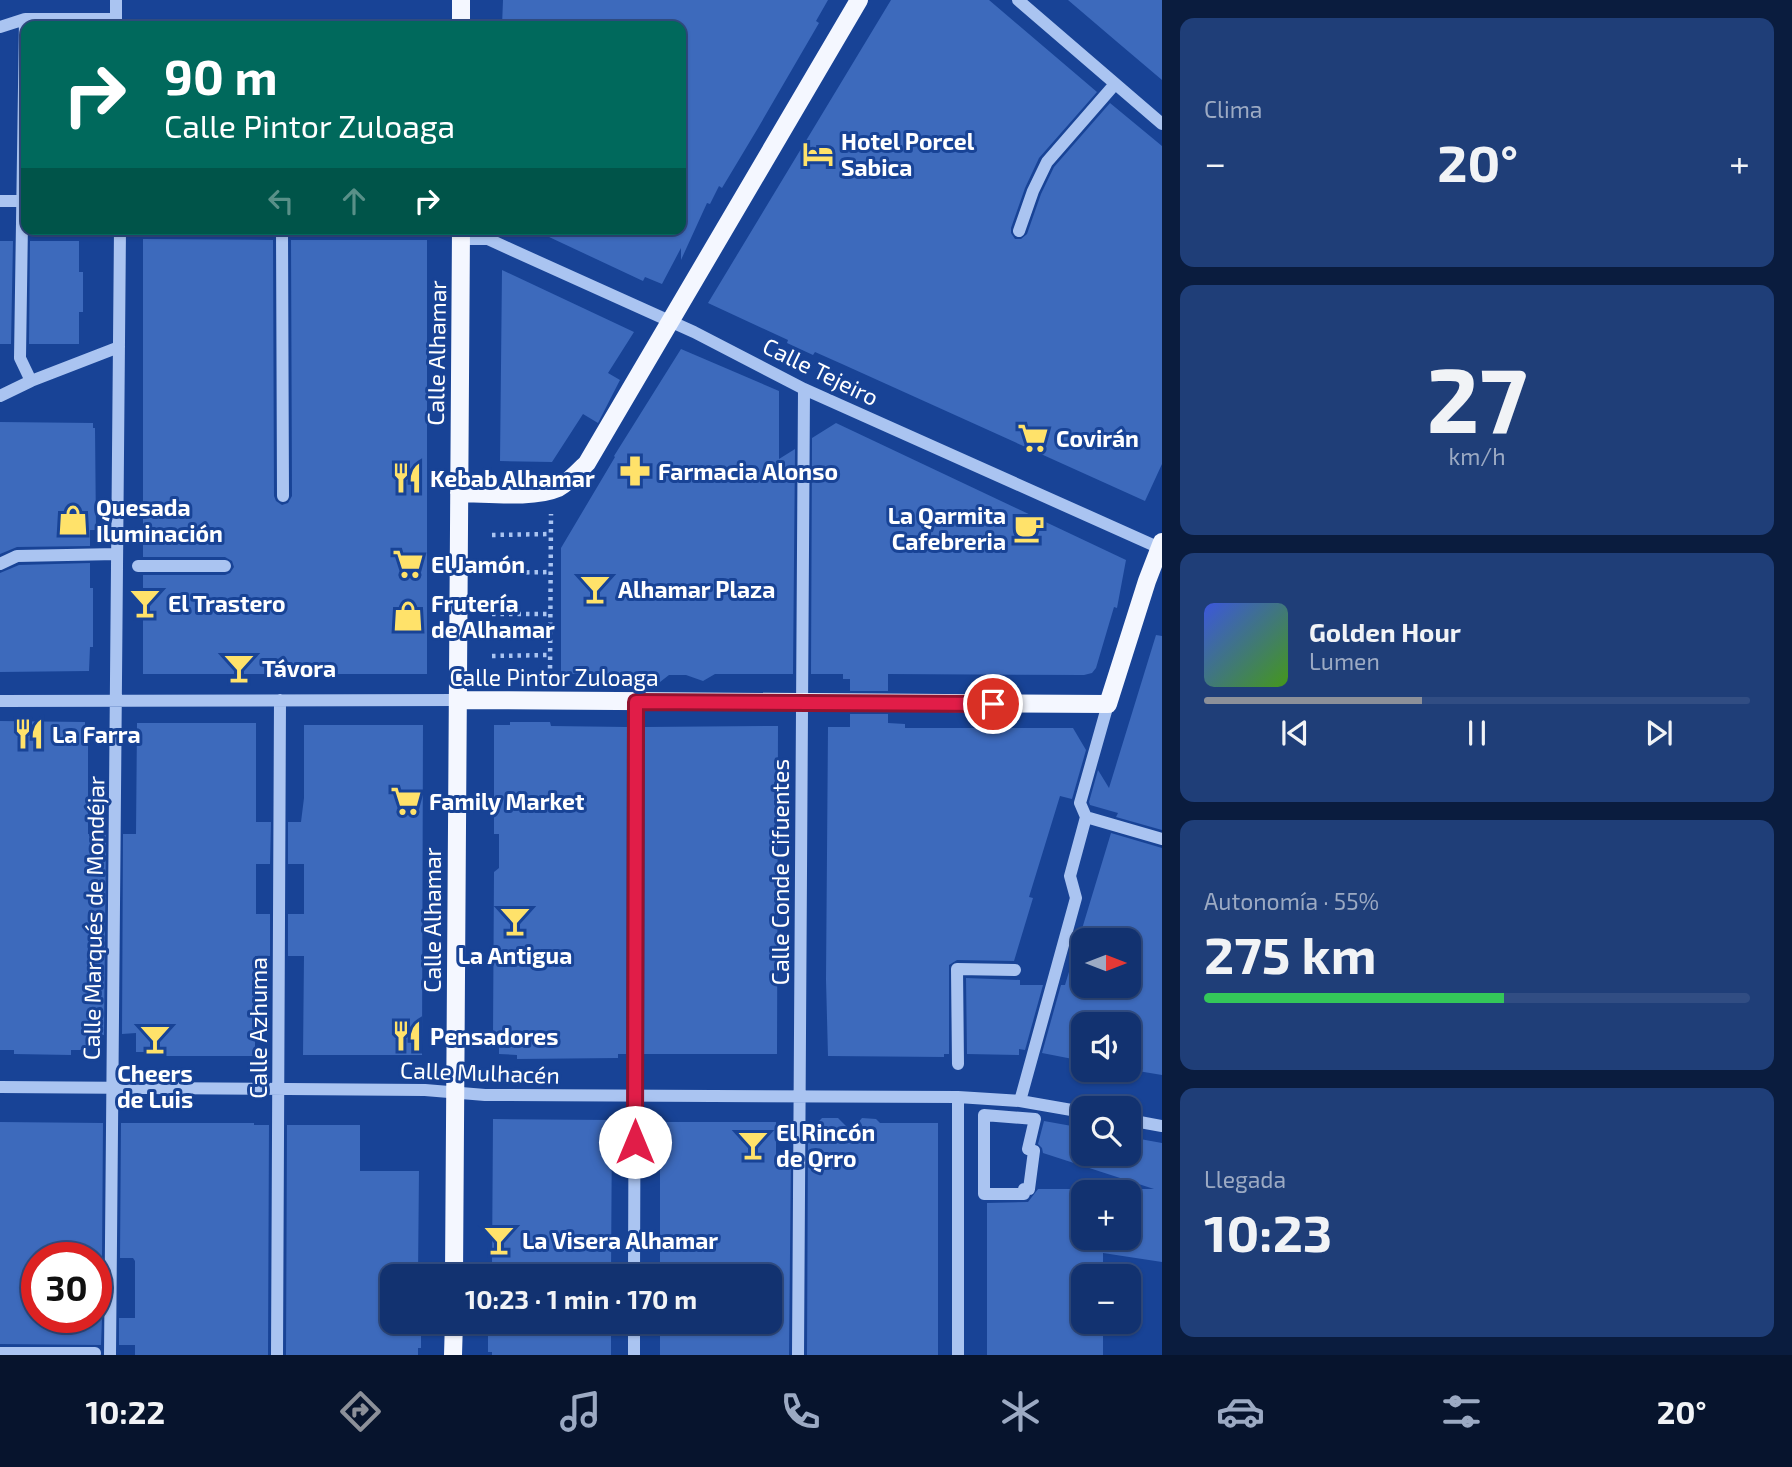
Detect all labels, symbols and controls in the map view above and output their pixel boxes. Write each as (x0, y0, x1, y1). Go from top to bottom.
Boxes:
text: 90 m (164, 46, 278, 105)
icon: right (49, 49, 140, 140)
text: Clima (1204, 95, 1262, 123)
text: Calle Pintor Zuloaga (164, 106, 455, 144)
place label: Hotel Porcel Sabica (841, 127, 975, 181)
text: 20° (1437, 130, 1518, 192)
hotel icon: Hotel Porcel Sabica (801, 137, 835, 171)
text: − (1204, 139, 1226, 185)
text: + (1729, 139, 1750, 185)
icon: left (262, 182, 300, 220)
icon: ahead (335, 182, 373, 220)
icon: right (408, 182, 446, 220)
street label: Calle Alhamar (421, 280, 451, 426)
street label: Calle Tejeiro (759, 331, 883, 411)
text: 27 (1427, 342, 1527, 451)
supermarket icon: Covirán (1016, 421, 1050, 455)
place label: Covirán (1056, 424, 1139, 452)
text: km/h (1448, 442, 1506, 470)
pharmacy icon: Farmacia Alonso (618, 454, 652, 488)
place label: Farmacia Alonso (658, 457, 838, 485)
restaurant icon: Kebab Alhamar (390, 461, 424, 495)
place label: Kebab Alhamar (430, 464, 595, 492)
place label: Quesada Iluminación (96, 493, 223, 547)
place label: La Qarmita Cafebreria (888, 501, 1006, 555)
shop icon: Quesada Iluminación (56, 503, 90, 537)
cafe icon: La Qarmita Cafebreria (1012, 511, 1046, 545)
supermarket icon: El Jamón (391, 547, 425, 581)
place label: El Jamón (431, 550, 525, 578)
bar icon: Alhamar Plaza (578, 572, 612, 606)
place label: Alhamar Plaza (618, 575, 775, 603)
bar icon: El Trastero (128, 586, 162, 620)
place label: El Trastero (168, 589, 286, 617)
place label: Frutería de Alhamar (431, 589, 555, 643)
shop icon: Frutería de Alhamar (391, 599, 425, 633)
text: Golden Hour (1309, 616, 1461, 647)
text: Lumen (1309, 647, 1380, 675)
bar icon: Távora (222, 651, 256, 685)
place label: Távora (262, 654, 336, 682)
street label: Calle Pintor Zuloaga (449, 663, 659, 691)
pin (963, 674, 1023, 734)
icon: arrive (974, 685, 1012, 723)
icon: previous (1276, 714, 1314, 752)
icon: pause (1458, 714, 1496, 752)
icon: next (1640, 714, 1678, 752)
restaurant icon: La Farra (12, 717, 46, 751)
place label: La Farra (52, 720, 141, 748)
street label: Calle Conde Cifuentes (766, 759, 794, 985)
street label: Calle Marqués de Mondéjar (77, 776, 109, 1060)
supermarket icon: Family Market (389, 784, 423, 818)
place label: Family Market (429, 787, 584, 815)
street label: Calle Alhamar (418, 847, 446, 993)
text: Autonomía · 55% (1204, 887, 1379, 915)
bar icon: La Antigua (498, 904, 532, 938)
text: 275 km (1204, 922, 1376, 984)
north arrow (1071, 928, 1141, 998)
map controls (1071, 928, 1141, 1334)
place label: La Antigua (458, 941, 572, 969)
street label: Calle Azhuma (244, 957, 272, 1099)
button: sound (1071, 1012, 1141, 1082)
restaurant icon: Pensadores (390, 1019, 424, 1053)
bar icon: Cheers de Luis (138, 1022, 172, 1056)
place label: Pensadores (430, 1022, 558, 1050)
street label: Calle Mulhacén (400, 1055, 560, 1089)
place label: Cheers de Luis (117, 1059, 193, 1113)
button: search (1071, 1096, 1141, 1166)
position arrow (598, 1105, 672, 1179)
place label: El Rincón de Qrro (776, 1118, 875, 1173)
bar icon: El Rincón de Qrro (736, 1128, 770, 1162)
text: Llegada (1204, 1165, 1286, 1193)
button: + (1071, 1180, 1141, 1250)
text: 10:23 (1204, 1200, 1332, 1262)
bar icon: La Visera Alhamar (482, 1223, 516, 1257)
place label: La Visera Alhamar (522, 1226, 718, 1254)
speed limit sign: 30 (21, 1242, 112, 1333)
button: − (1071, 1264, 1141, 1334)
text: 10:23 · 1 min · 170 m (465, 1283, 697, 1314)
icon: directions (336, 1387, 385, 1436)
icon: music (556, 1387, 605, 1436)
icon: phone (776, 1387, 825, 1436)
icon: climate (996, 1387, 1045, 1436)
icon: car (1216, 1387, 1265, 1436)
icon: filters (1437, 1387, 1486, 1436)
text: 10:22 (86, 1392, 165, 1430)
text: 20° (1657, 1392, 1706, 1430)

